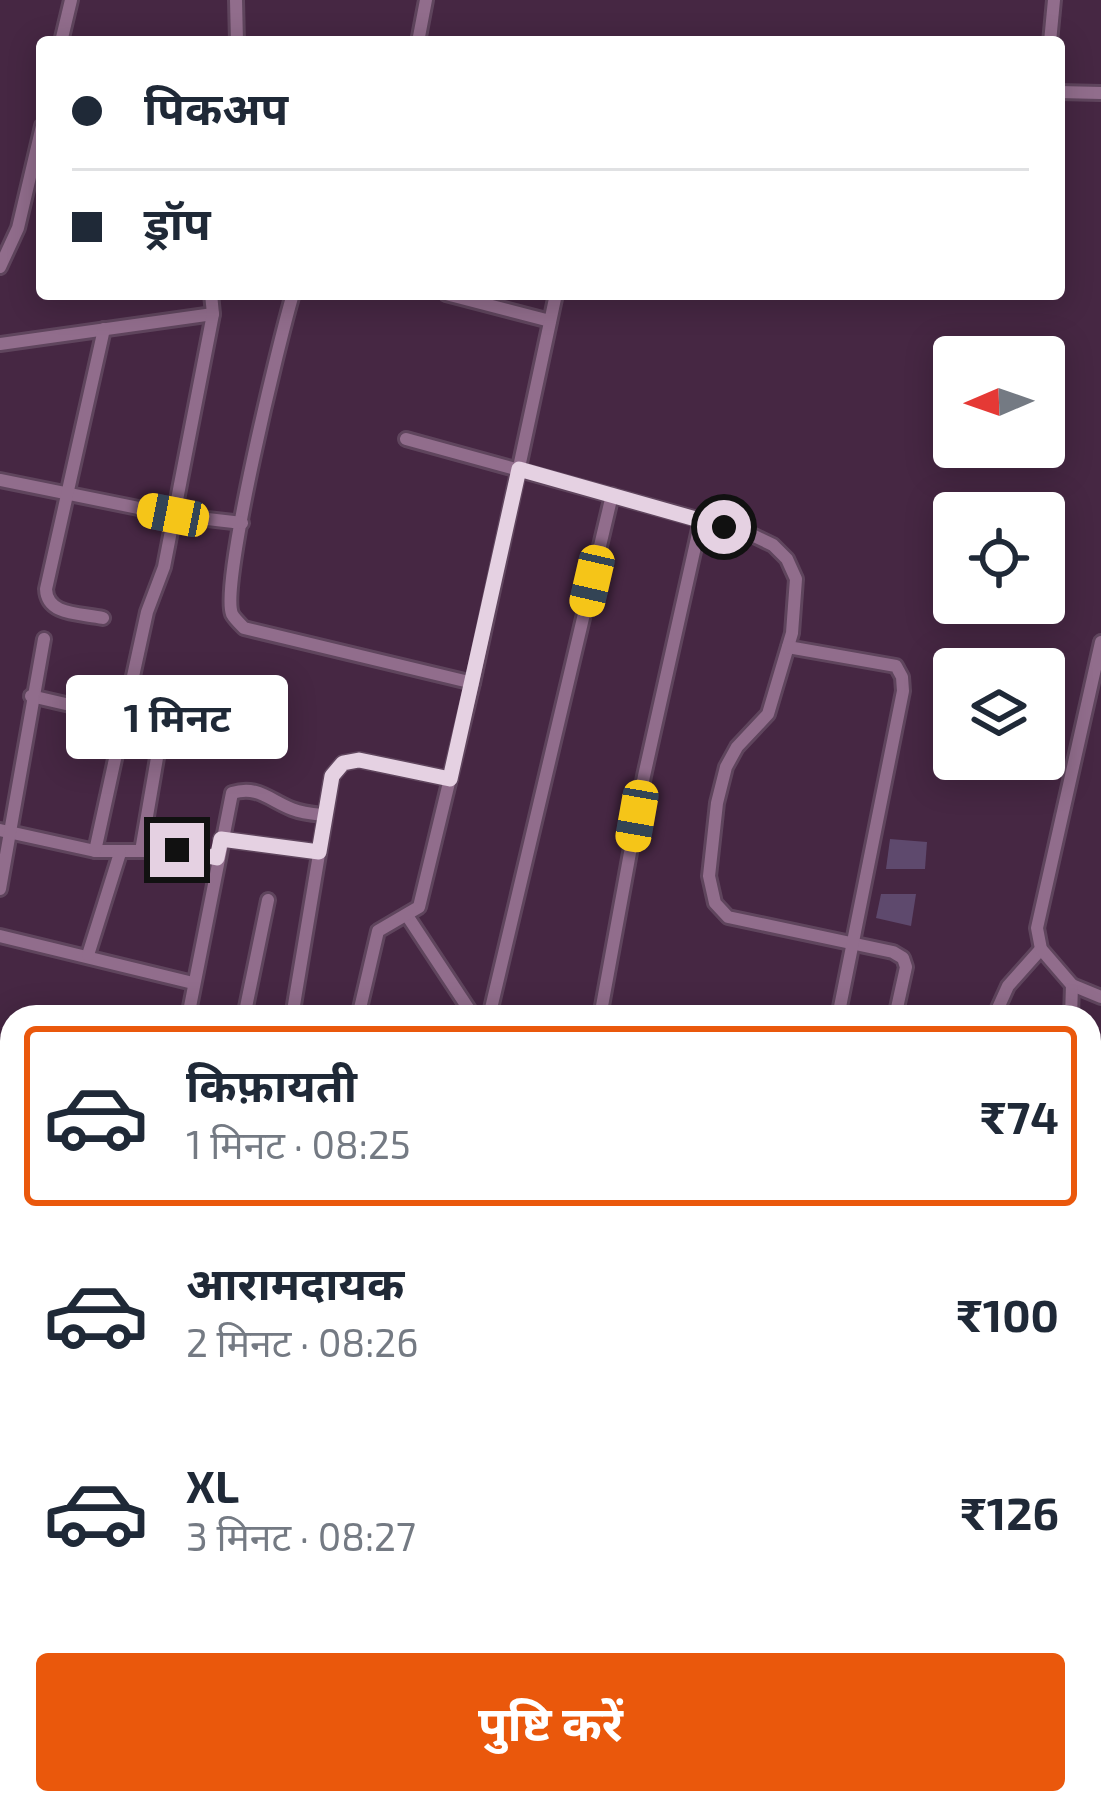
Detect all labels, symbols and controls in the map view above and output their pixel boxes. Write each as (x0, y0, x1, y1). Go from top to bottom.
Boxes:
text: पिकअप (144, 80, 288, 134)
text: ड्रॉप (144, 195, 211, 249)
north arrow (933, 336, 1065, 468)
map controls (933, 336, 1065, 780)
car (134, 490, 212, 540)
button: locate (933, 492, 1065, 624)
route start (697, 500, 751, 554)
car (566, 542, 618, 620)
button: layers (933, 648, 1065, 780)
callout: 1 मिनट (66, 676, 288, 760)
text: 1 मिनट (123, 693, 231, 740)
car (613, 777, 661, 855)
route end (150, 823, 204, 877)
text: किफ़ायती (186, 1057, 357, 1111)
icon: car (42, 1062, 150, 1170)
text: ₹74 (980, 1089, 1059, 1143)
text: 1 मिनट · 08:25 (186, 1120, 411, 1167)
text: आरामदायक (186, 1255, 404, 1309)
icon: car (42, 1260, 150, 1368)
text: ₹100 (956, 1287, 1059, 1341)
text: 2 मिनट · 08:26 (186, 1318, 419, 1365)
icon: car (42, 1458, 150, 1566)
text: XL (186, 1458, 239, 1512)
text: ₹126 (960, 1485, 1059, 1539)
text: 3 मिनट · 08:27 (186, 1512, 416, 1559)
button: पुष्टि करें (36, 1653, 1065, 1791)

